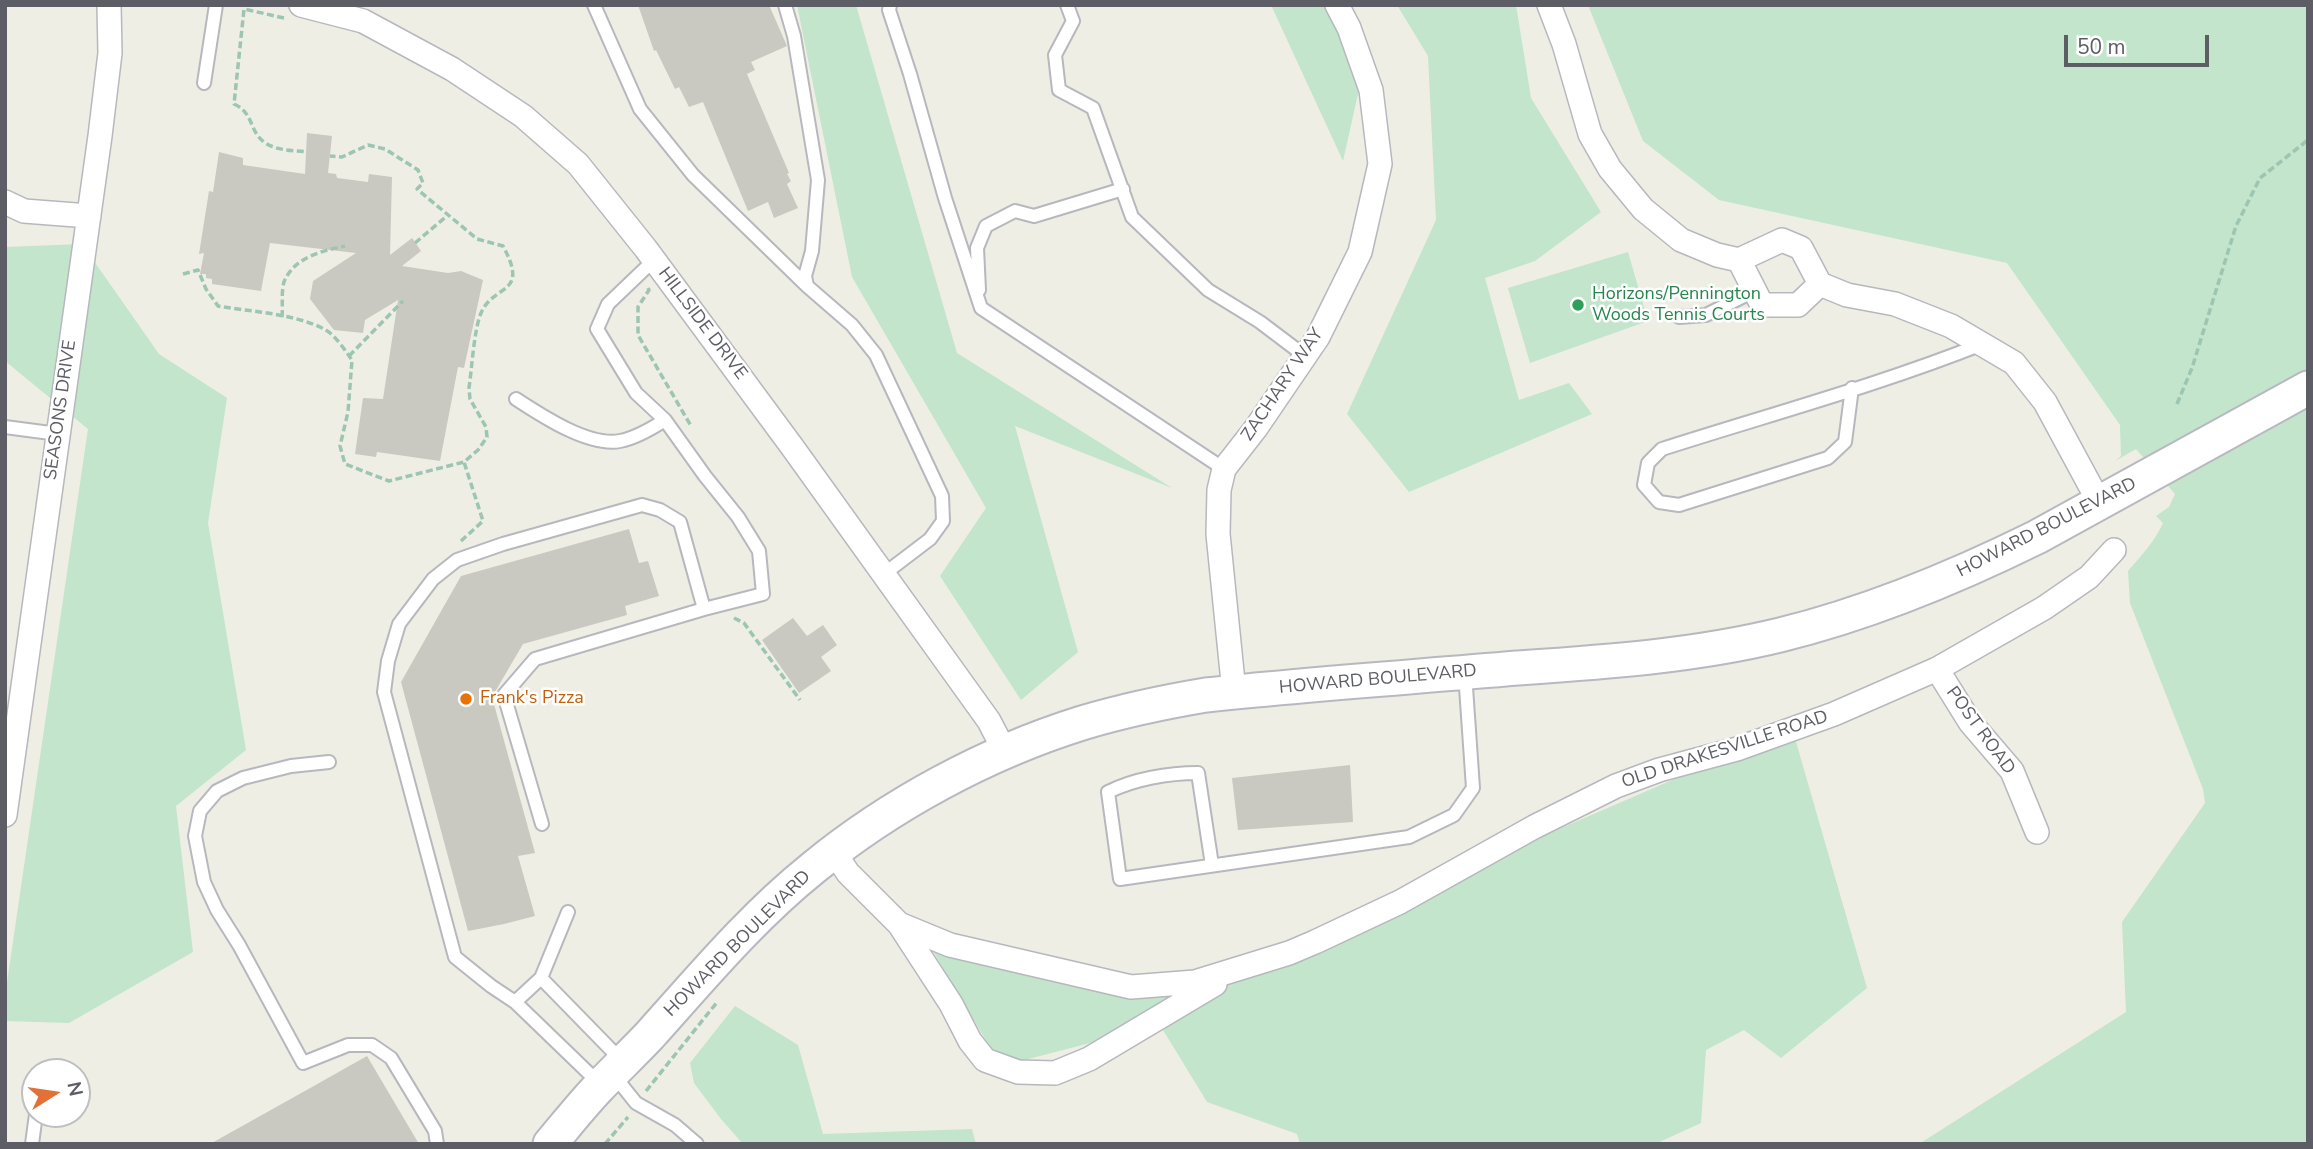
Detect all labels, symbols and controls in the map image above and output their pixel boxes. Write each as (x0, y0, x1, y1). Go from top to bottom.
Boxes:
scale bar (2068, 21, 2213, 65)
text: 50 m (2077, 33, 2126, 61)
street label: HILLSIDE DRIVE (653, 264, 751, 384)
place label: Horizons/Pennington Woods Tennis Courts (1592, 284, 1765, 326)
marker: Horizons/Pennington Woods Tennis Courts (1570, 297, 1586, 313)
street label: ZACHARY WAY (1237, 325, 1329, 445)
street label: SEASONS DRIVE (40, 339, 82, 481)
street label: HOWARD BOULEVARD (1954, 473, 2140, 583)
street label: HOWARD BOULEVARD (1278, 661, 1478, 699)
street label: POST ROAD (1941, 683, 2019, 779)
place label: Frank's Pizza (480, 688, 584, 710)
marker: Frank's Pizza (458, 691, 474, 707)
street label: OLD DRAKESVILLE ROAD (1619, 706, 1831, 794)
street label: HOWARD BOULEVARD (660, 866, 816, 1022)
north arrow (21, 1058, 91, 1128)
text: N (60, 1079, 89, 1099)

